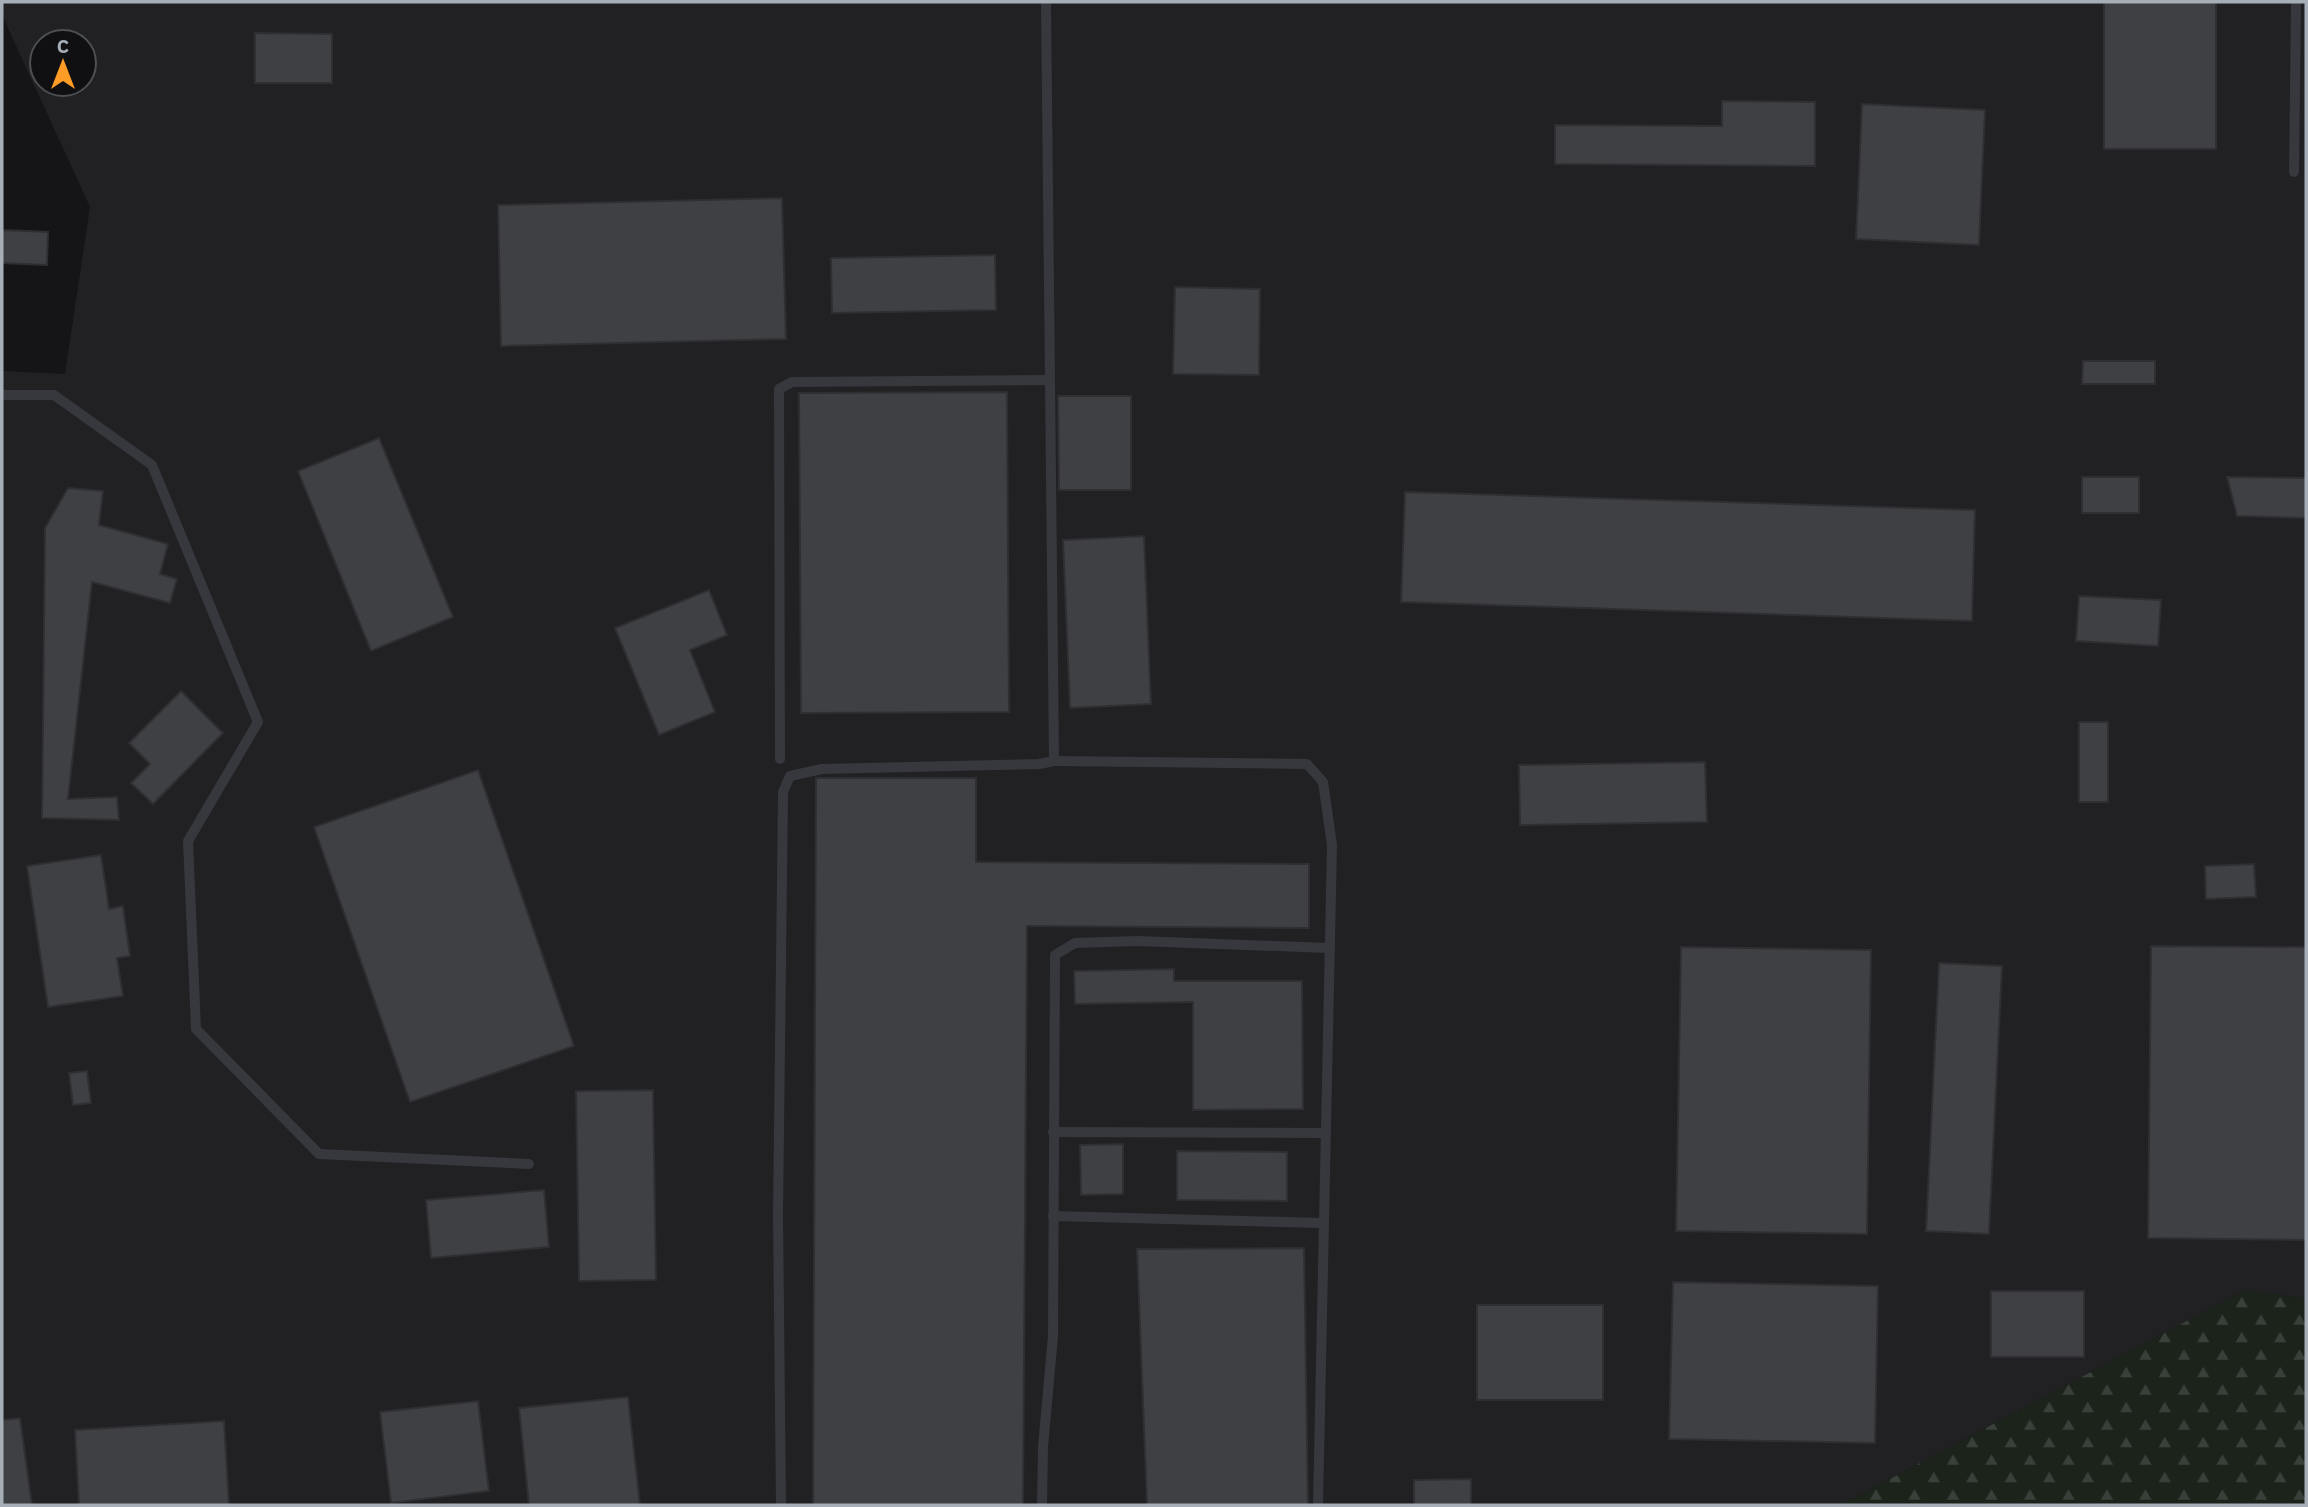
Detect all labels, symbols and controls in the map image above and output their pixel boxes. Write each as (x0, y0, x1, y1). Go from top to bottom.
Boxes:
north arrow (28, 28, 98, 98)
text: С (57, 34, 69, 58)

